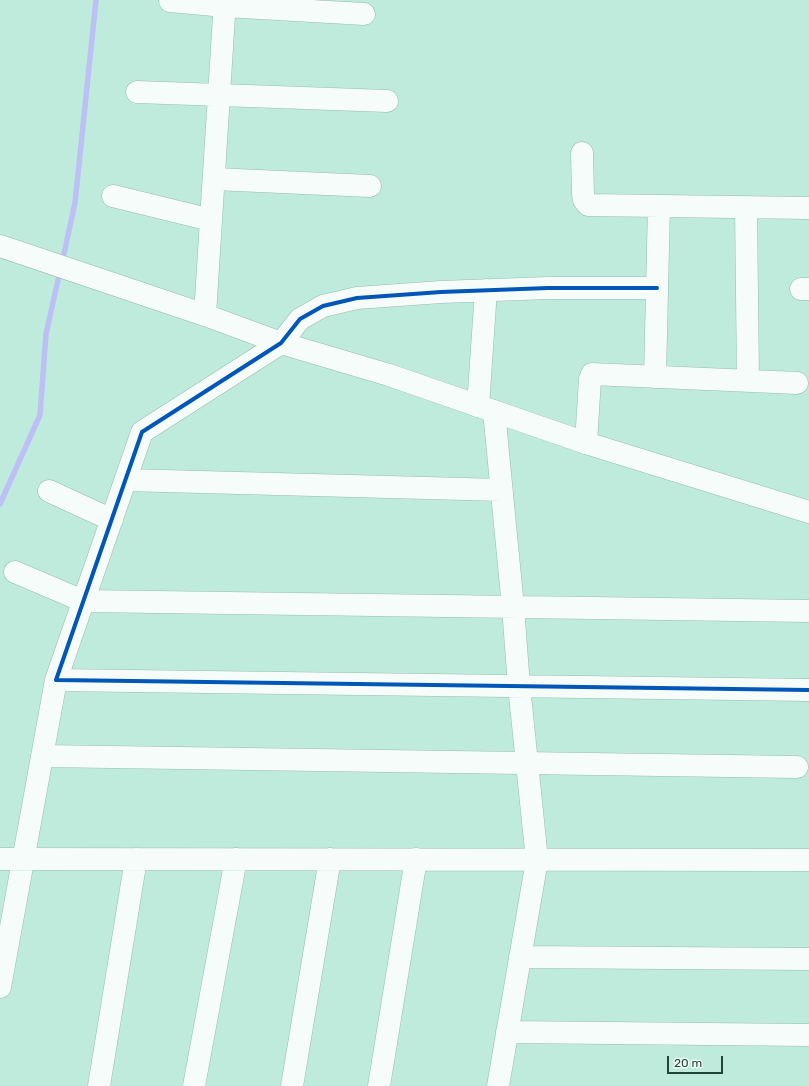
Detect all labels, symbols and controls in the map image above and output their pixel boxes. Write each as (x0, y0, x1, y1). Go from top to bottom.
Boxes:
scale bar (669, 1048, 725, 1074)
text: 20 m (674, 1056, 702, 1070)

